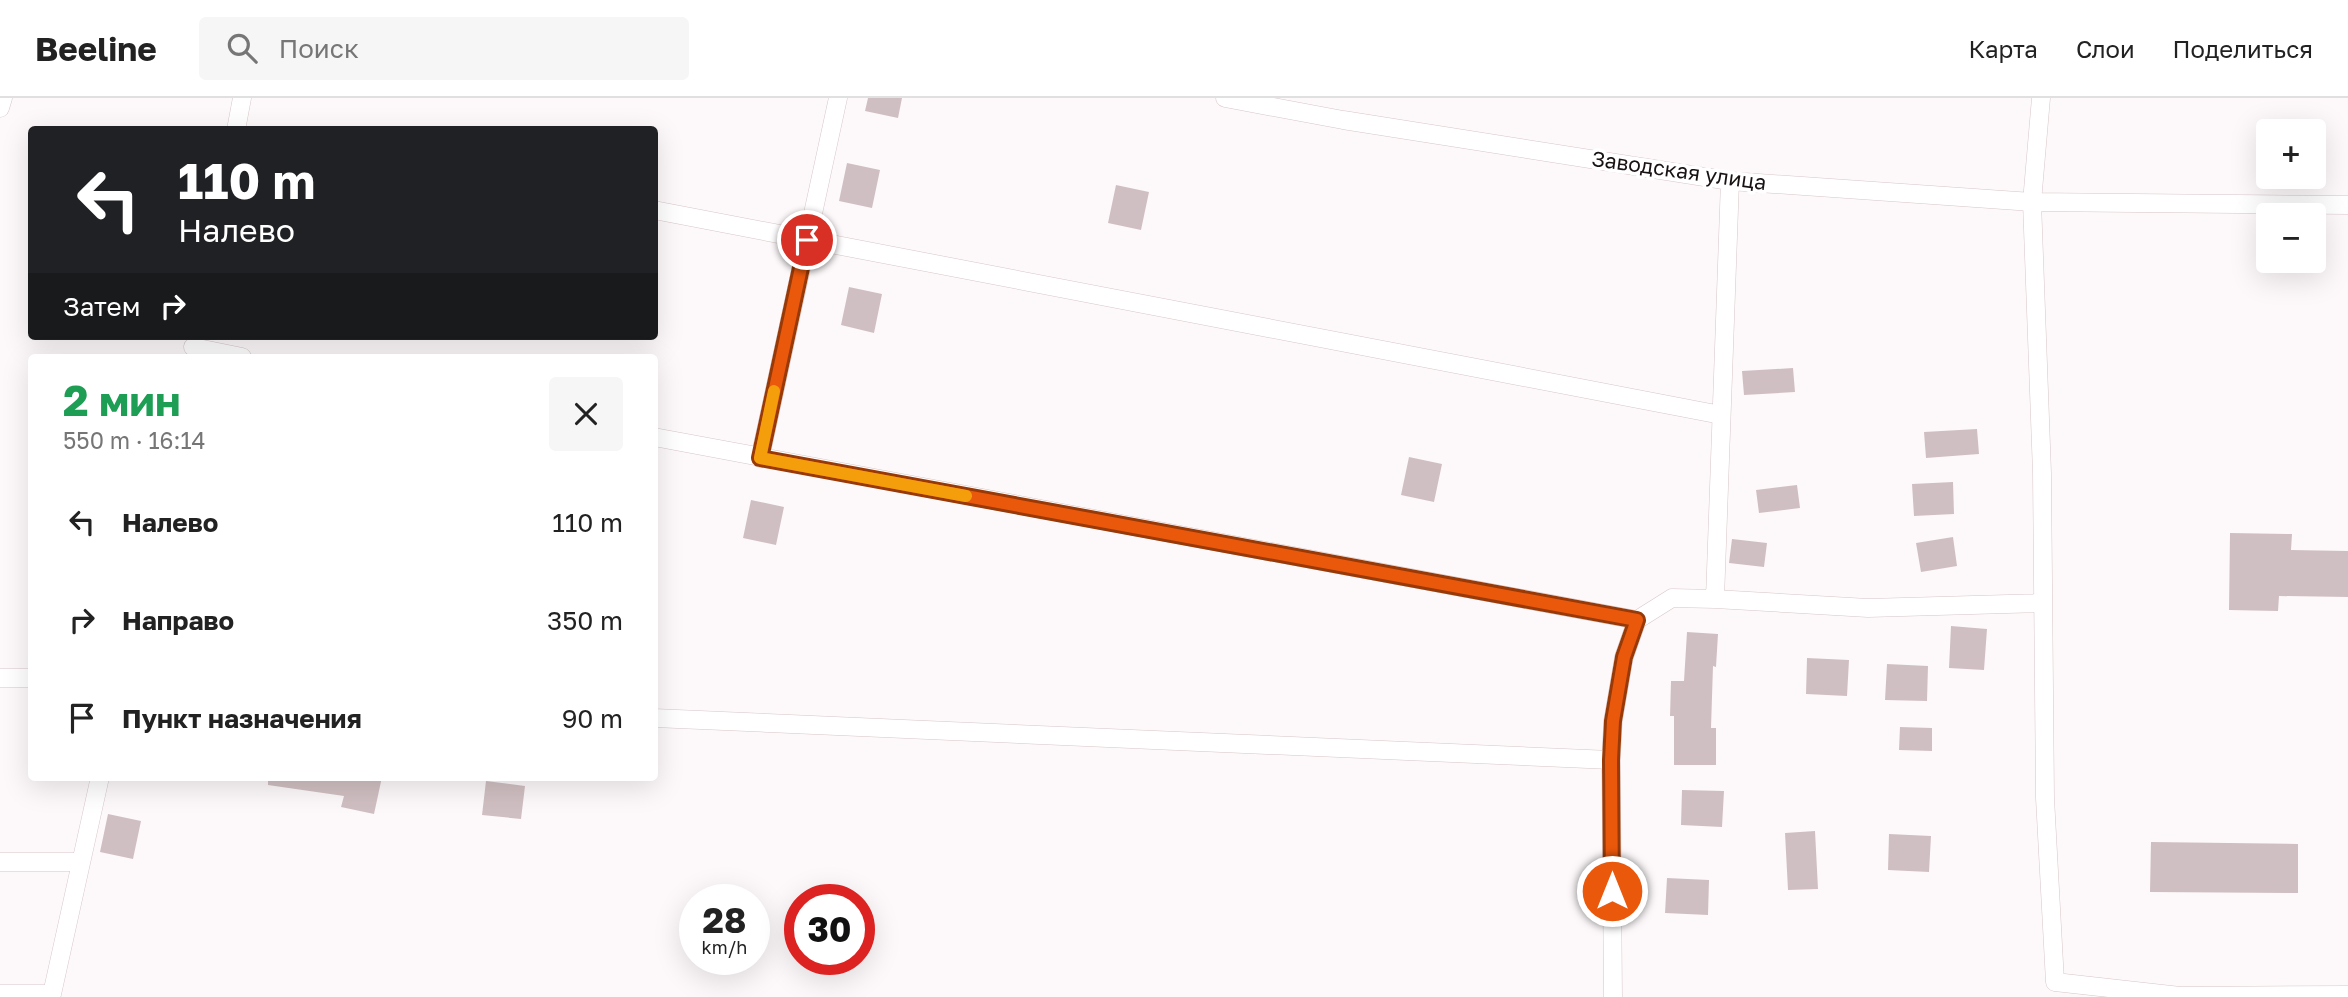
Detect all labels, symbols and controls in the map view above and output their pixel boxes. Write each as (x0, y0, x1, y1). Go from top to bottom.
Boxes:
search box (199, 17, 689, 80)
text: Beeline (35, 29, 157, 68)
icon: search (223, 29, 261, 67)
text: Поиск (279, 33, 359, 64)
text: Карта (1968, 34, 2038, 63)
text: Слои (2076, 34, 2135, 63)
text: Поделиться (2173, 34, 2313, 63)
map controls (2256, 119, 2326, 273)
button: + (2256, 119, 2326, 189)
street label: Заводская улица (1590, 145, 1768, 195)
text: 110 m (178, 151, 315, 210)
icon: left (63, 154, 154, 245)
button: − (2256, 203, 2326, 273)
pin (777, 210, 837, 270)
text: Налево (178, 211, 295, 249)
icon: arrive (788, 221, 826, 259)
icon: right (154, 287, 192, 325)
text: Затем (63, 291, 140, 322)
text: 2 мин (63, 375, 181, 425)
button: close (549, 377, 623, 451)
text: 550 m · 16:14 (63, 426, 206, 454)
icon: left (63, 503, 101, 541)
text: Налево (122, 507, 218, 538)
text: 110 m (552, 507, 623, 538)
icon: right (63, 601, 101, 639)
text: Направо (122, 605, 234, 636)
text: 350 m (547, 605, 623, 636)
icon: arrive (63, 699, 101, 737)
text: Пункт назначения (122, 703, 362, 734)
text: 90 m (562, 703, 623, 734)
position arrow (1575, 854, 1649, 928)
speed limit sign: 30 (784, 884, 875, 975)
text: 28 (703, 899, 746, 941)
text: km/h (702, 936, 747, 958)

